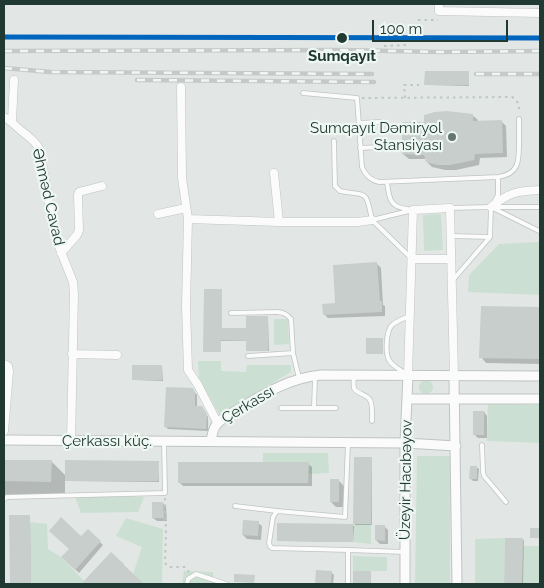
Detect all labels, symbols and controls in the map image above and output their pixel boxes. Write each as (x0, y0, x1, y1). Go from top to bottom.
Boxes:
scale bar (374, 10, 510, 42)
text: 100 m (380, 20, 422, 38)
marker: Sumqayıt (335, 31, 349, 45)
place label: Sumqayıt (308, 47, 376, 65)
place label: Sumqayıt Dəmiryol Stansiyası (310, 119, 442, 154)
marker: Sumqayıt Dəmiryol Stansiyası (446, 131, 458, 143)
street label: Əhməd Cavad (28, 147, 68, 247)
street label: Çerkassı (218, 382, 278, 428)
street label: Üzeyir Hacıbəyov (396, 420, 416, 540)
street label: Çerkassı küç. (62, 432, 152, 450)

